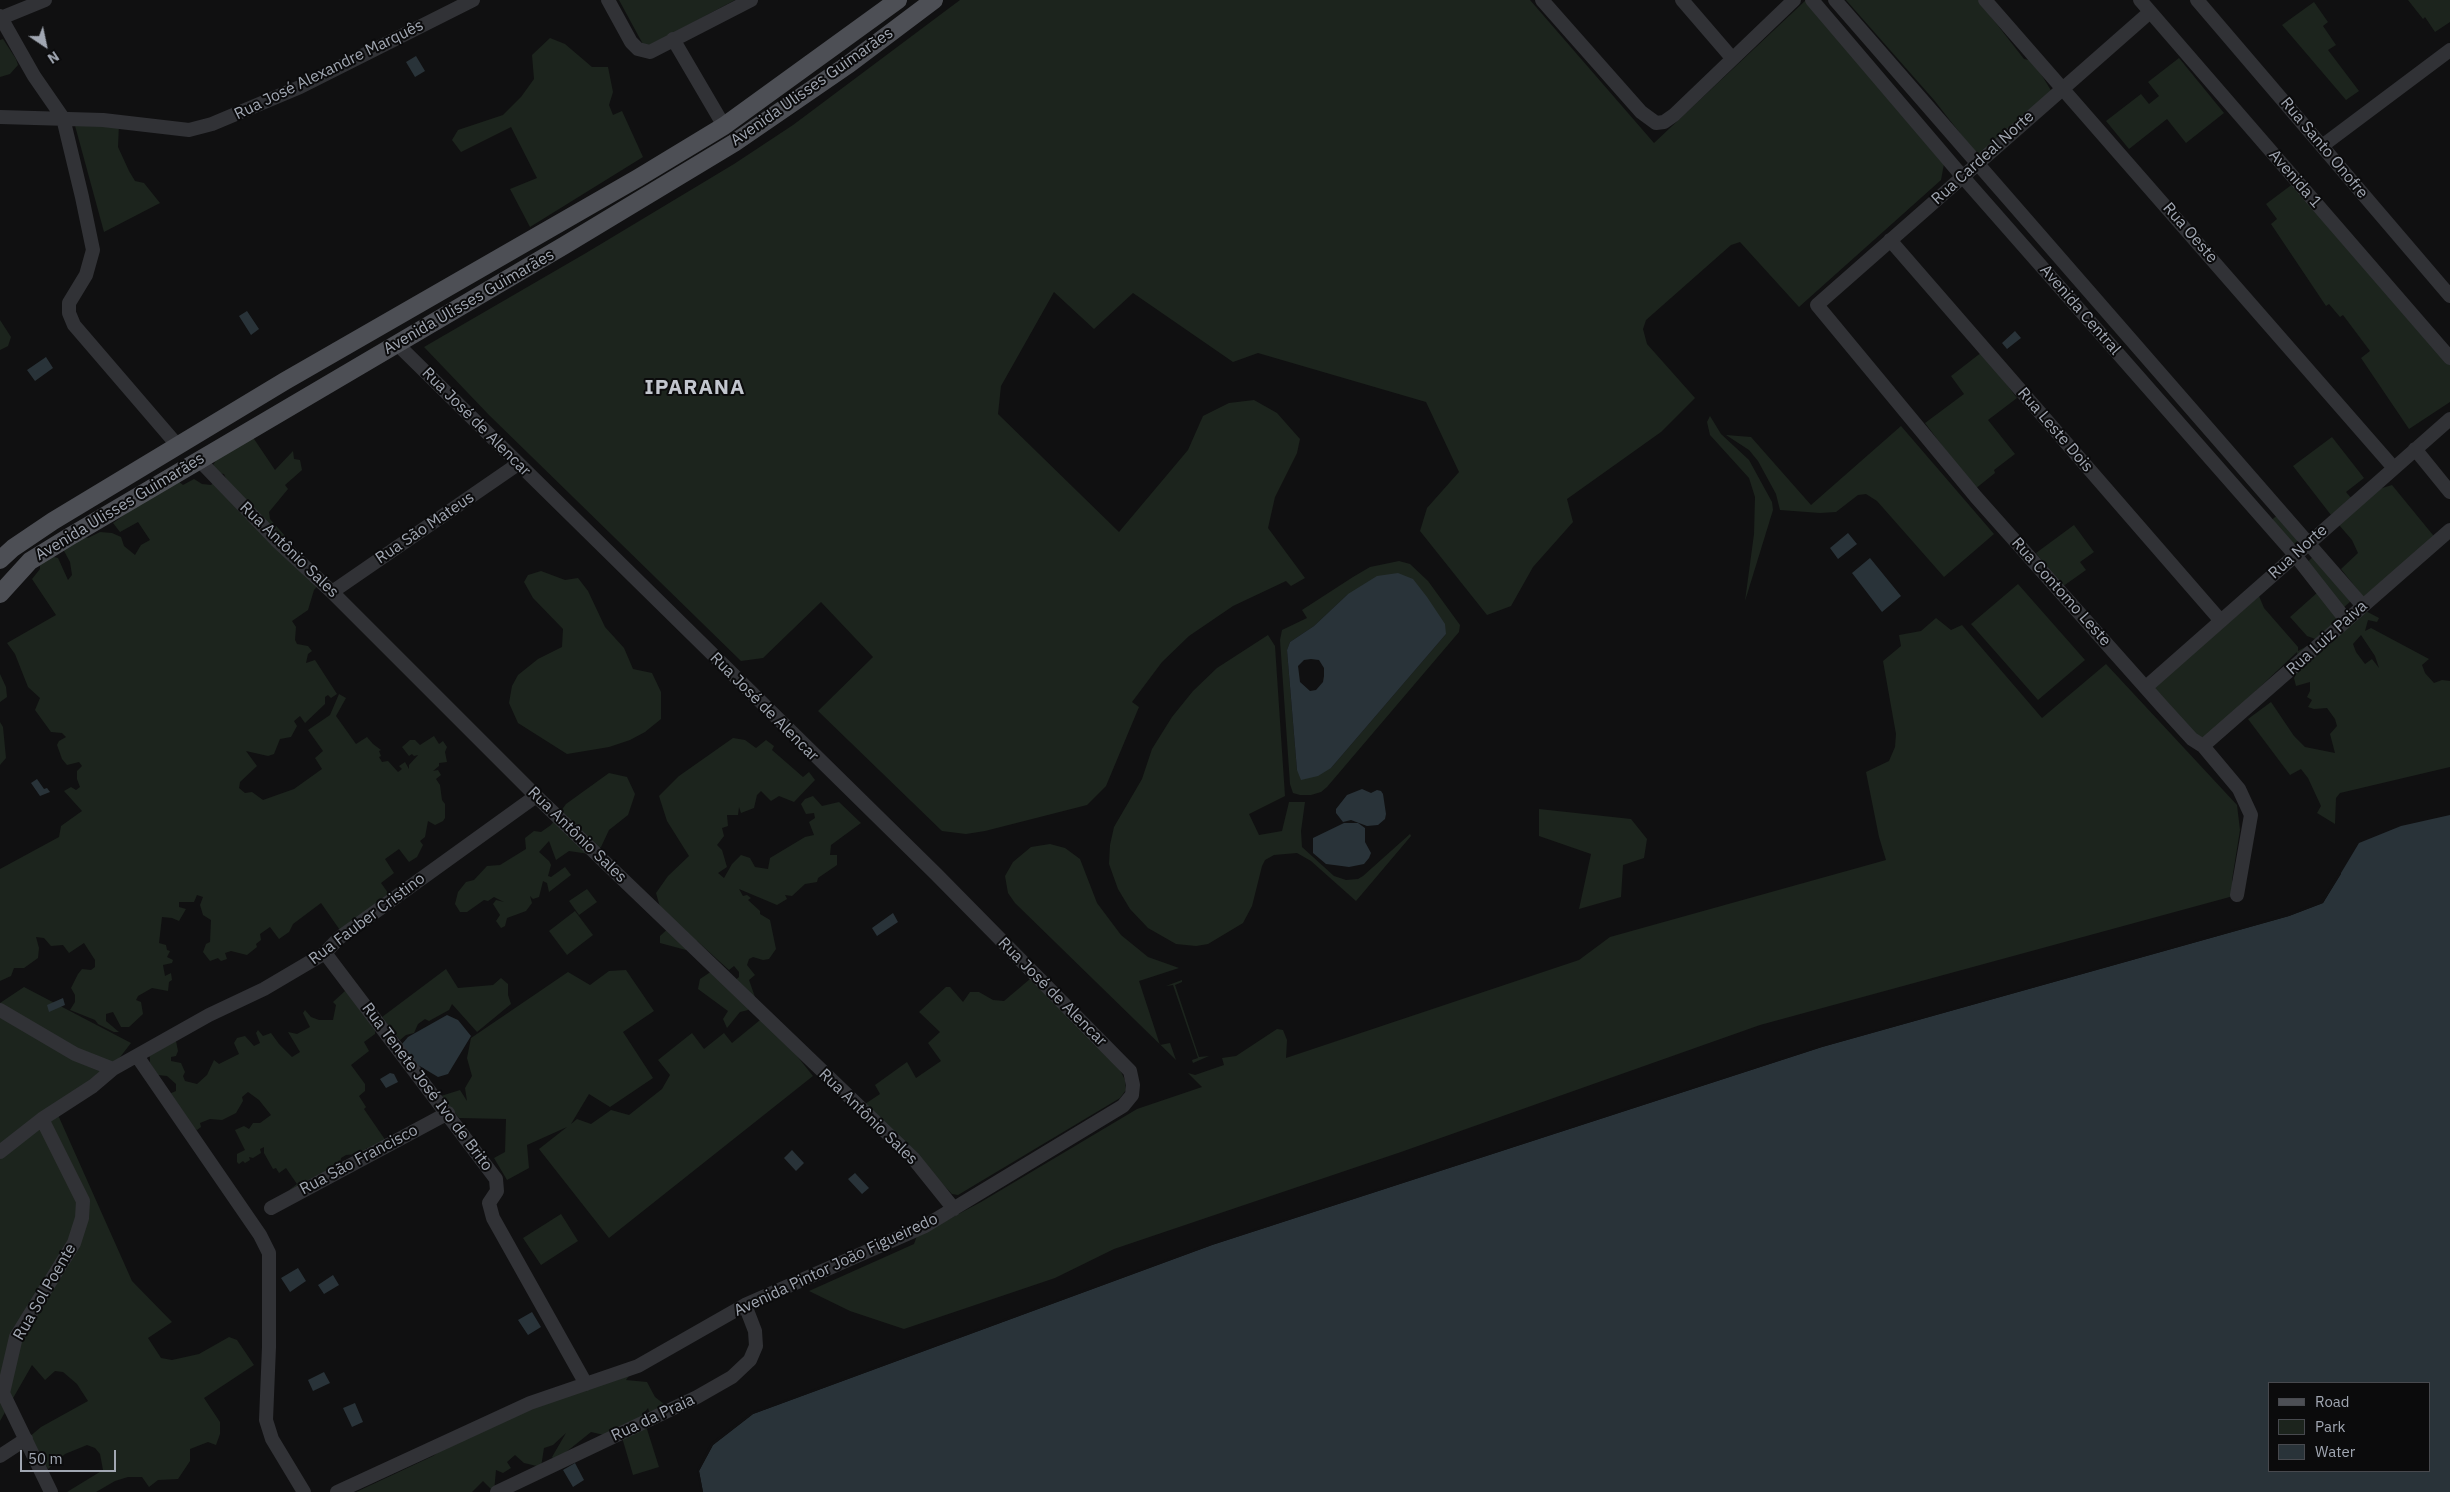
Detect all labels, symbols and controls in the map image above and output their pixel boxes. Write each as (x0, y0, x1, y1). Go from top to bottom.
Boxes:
street label: Rua José Alexandre Marquês (231, 16, 427, 124)
north arrow (20, 20, 70, 70)
street label: Avenida Ulisses Guimarães (727, 24, 897, 150)
text: N (44, 47, 63, 68)
street label: Rua Santo Onofre (2276, 94, 2372, 202)
street label: Rua Cardeal Norte (1928, 107, 2038, 209)
street label: Avenida 1 (2265, 146, 2325, 212)
street label: Rua Oeste (2159, 199, 2221, 267)
street label: Avenida Ulisses Guimarães (380, 245, 558, 359)
street label: Avenida Central (2036, 261, 2124, 359)
street label: Rua José de Alencar (418, 364, 534, 480)
district label: IPARANA (644, 375, 746, 401)
street label: Rua Leste Dois (2013, 384, 2097, 476)
street label: Avenida Ulisses Guimarães (32, 449, 208, 565)
street label: Rua São Mateus (372, 488, 478, 568)
street label: Rua Antônio Sales (236, 498, 342, 602)
street label: Rua Norte (2265, 521, 2331, 583)
street label: Rua Contomo Leste (2007, 534, 2115, 650)
street label: Rua Luiz Paiva (2283, 597, 2371, 679)
street label: Rua José de Alencar (706, 649, 822, 765)
street label: Rua Antônio Sales (524, 783, 630, 887)
street label: Rua Fauber Cristino (305, 869, 429, 969)
street label: Rua José de Alencar (994, 934, 1110, 1050)
street label: Rua Tenete José Ivo de Brito (357, 999, 497, 1175)
street label: Rua Antônio Sales (815, 1065, 921, 1169)
street label: Rua São Francisco (297, 1121, 421, 1199)
street label: Avenida Pintor João Figueiredo (731, 1209, 941, 1321)
street label: Rua Sol Poente (10, 1240, 80, 1344)
legend (2268, 1382, 2430, 1472)
street label: Rua da Praia (608, 1390, 698, 1446)
text: Road (2315, 1392, 2350, 1411)
text: Park (2315, 1417, 2345, 1436)
scale bar (22, 1440, 119, 1472)
text: Water (2315, 1442, 2355, 1461)
text: 50 m (28, 1449, 63, 1468)

